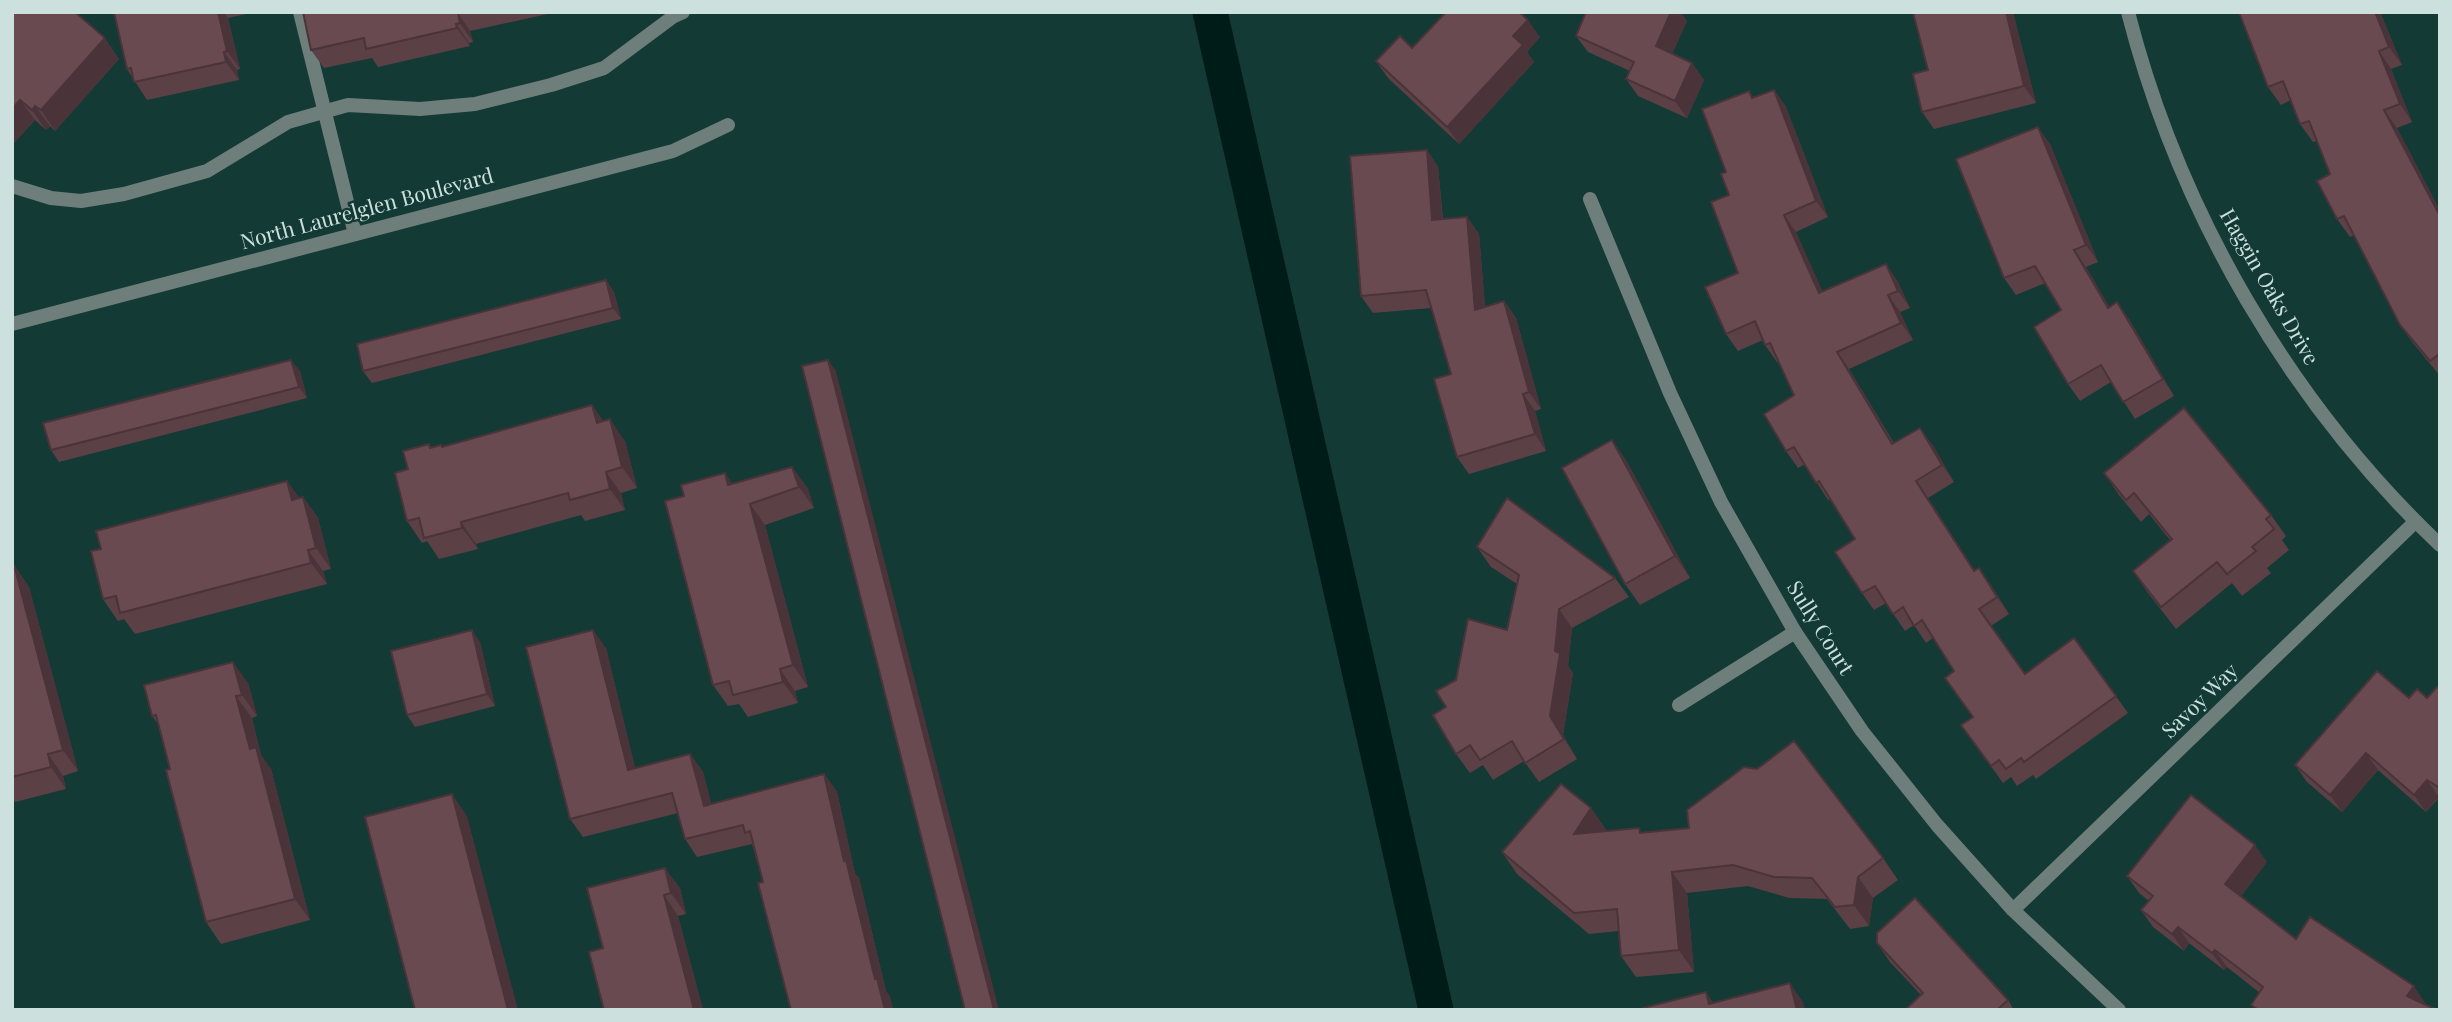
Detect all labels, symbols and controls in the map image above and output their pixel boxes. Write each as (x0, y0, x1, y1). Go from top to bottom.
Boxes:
street label: North Laurelglen Boulevard (237, 160, 496, 254)
street label: Haggin Oaks Drive (2215, 203, 2327, 369)
street label: Sully Court (1782, 575, 1862, 680)
street label: Savoy Way (2154, 656, 2243, 743)

